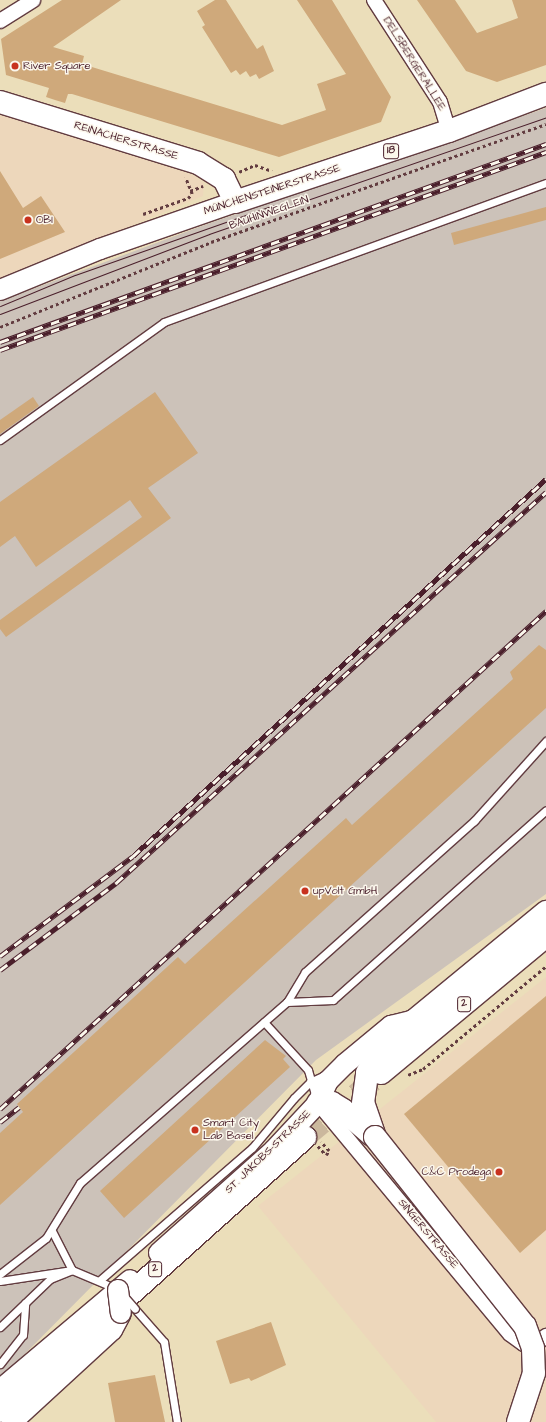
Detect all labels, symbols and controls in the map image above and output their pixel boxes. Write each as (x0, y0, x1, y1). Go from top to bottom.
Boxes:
street label: DELSBERGERALLEE (380, 15, 448, 113)
place label: River Square (23, 59, 91, 73)
marker: River Square (10, 61, 20, 71)
street label: REINACHERSTRASSE (72, 119, 180, 163)
road number: 18 (383, 143, 399, 159)
street label: MÜNCHENSTEINERSTRASSE (202, 162, 342, 218)
street label: BAUHINWEGLEIN (227, 193, 311, 233)
place label: OBI (36, 213, 53, 227)
marker: OBI (23, 215, 33, 225)
place label: upVolt GmbH (313, 884, 377, 898)
marker: upVolt GmbH (300, 886, 310, 896)
road number: 2 (457, 996, 471, 1012)
street label: ST. JAKOBS-STRASSE (222, 1107, 314, 1197)
place label: Smart City Lab Basel (203, 1117, 259, 1143)
marker: Smart City Lab Basel (190, 1125, 200, 1135)
place label: C&C Prodega (422, 1165, 491, 1179)
marker: C&C Prodega (494, 1167, 504, 1177)
street label: SINGERSTRASSE (395, 1196, 461, 1272)
road number: 2 (148, 1261, 162, 1277)

